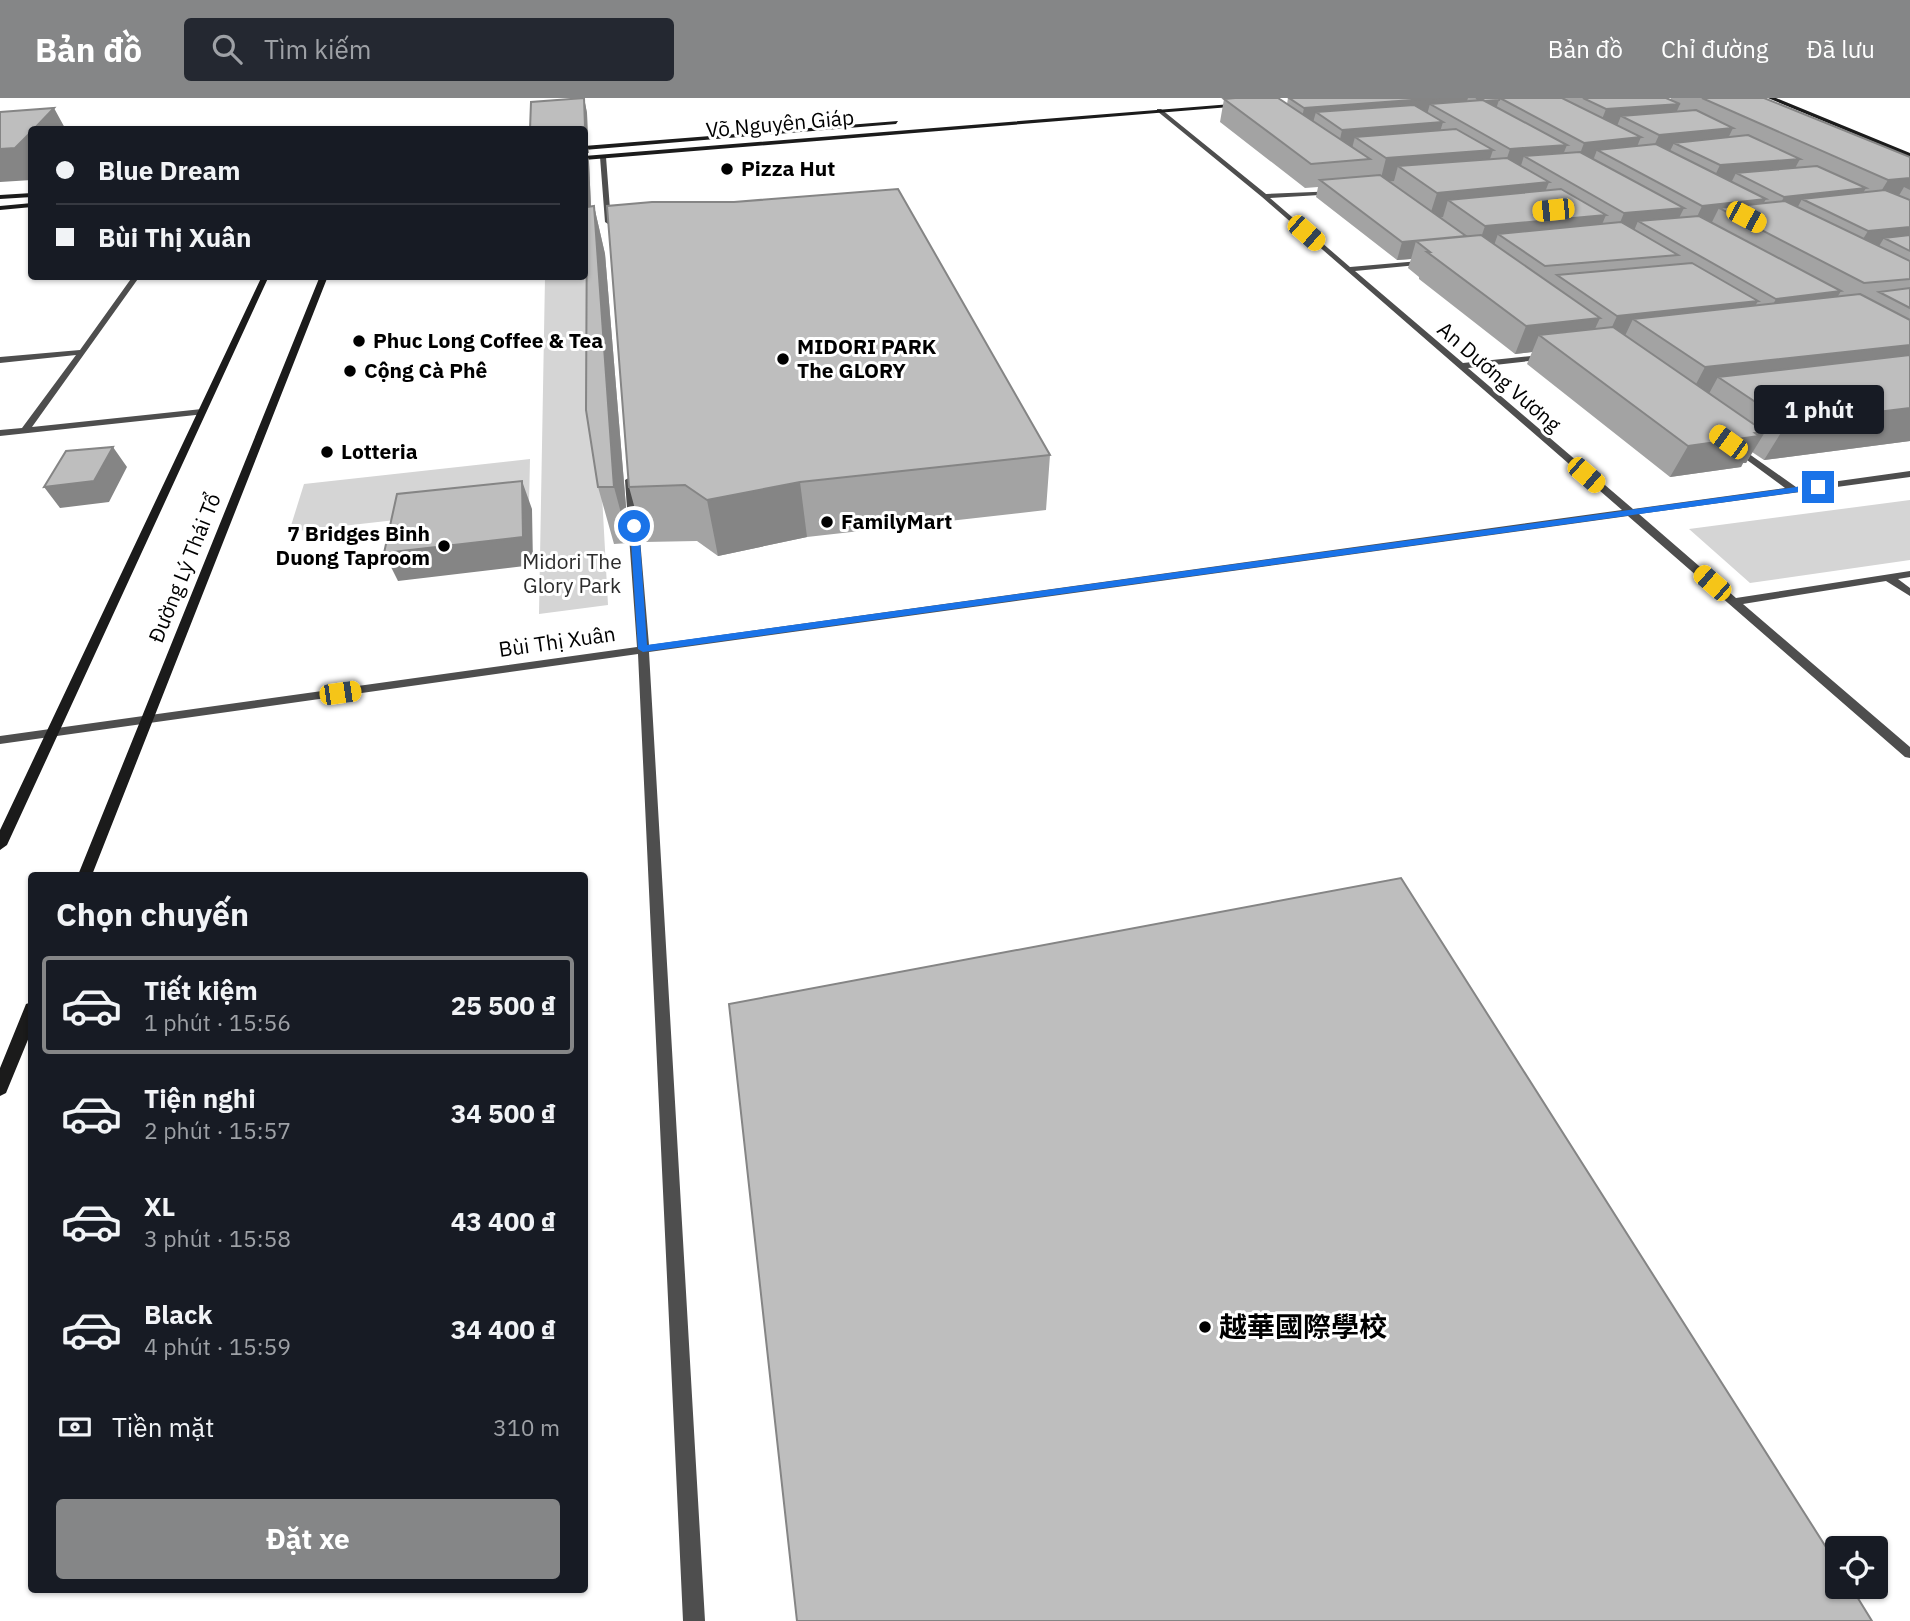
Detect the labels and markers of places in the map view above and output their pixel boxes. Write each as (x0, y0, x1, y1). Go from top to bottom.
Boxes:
place label: Pizza Hut (741, 154, 835, 182)
marker: Pizza Hut (719, 161, 735, 177)
place label: Phuc Long Coffee & Tea (373, 326, 603, 354)
place label: MIDORI PARK The GLORY (797, 332, 937, 384)
marker: Phuc Long Coffee & Tea (351, 333, 367, 349)
marker: MIDORI PARK The GLORY (775, 351, 791, 367)
place label: Cộng Cà Phê (364, 356, 487, 384)
marker: Cộng Cà Phê (342, 363, 358, 379)
place label: Lotteria (341, 437, 418, 465)
marker: Lotteria (319, 444, 335, 460)
place label: FamilyMart (841, 507, 952, 535)
marker: FamilyMart (819, 514, 835, 530)
place label: 7 Bridges Binh Duong Taproom (276, 519, 430, 571)
marker: 7 Bridges Binh Duong Taproom (436, 538, 452, 554)
place label: 越華國際學校 (1219, 1308, 1387, 1345)
marker: 越華國際學校 (1197, 1319, 1213, 1335)

